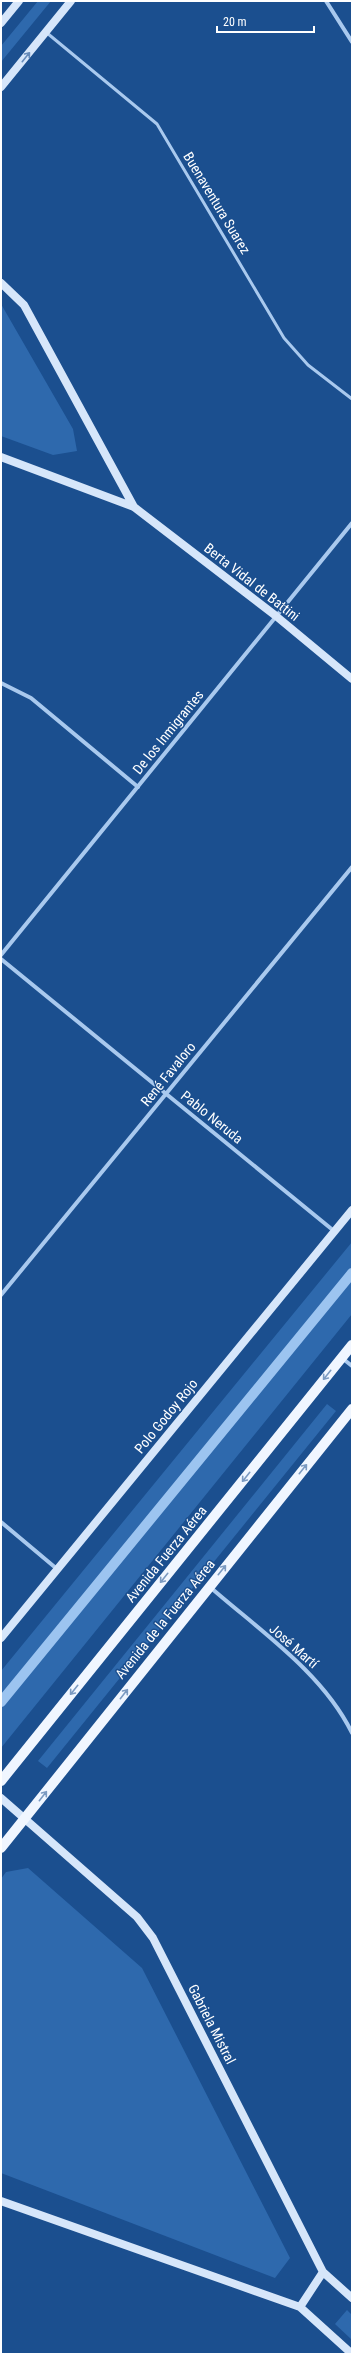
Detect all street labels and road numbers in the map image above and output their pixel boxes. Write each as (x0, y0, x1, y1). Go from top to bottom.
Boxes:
street label: Buenaventura Suarez (180, 149, 254, 257)
street label: Berta Vidal de Battini (201, 540, 303, 624)
street label: De los Inmigrantes (129, 687, 207, 777)
street label: René Favaloro (137, 1039, 199, 1109)
street label: Pablo Neruda (178, 1087, 246, 1147)
street label: Polo Godoy Rojo (131, 1376, 201, 1456)
street label: Avenida Fuerza Aérea (122, 1503, 210, 1605)
street label: Avenida de la Fuerza Aérea (112, 1556, 218, 1682)
street label: José Martí (266, 1621, 322, 1672)
street label: Gabriela Mistral (185, 1981, 239, 2067)

